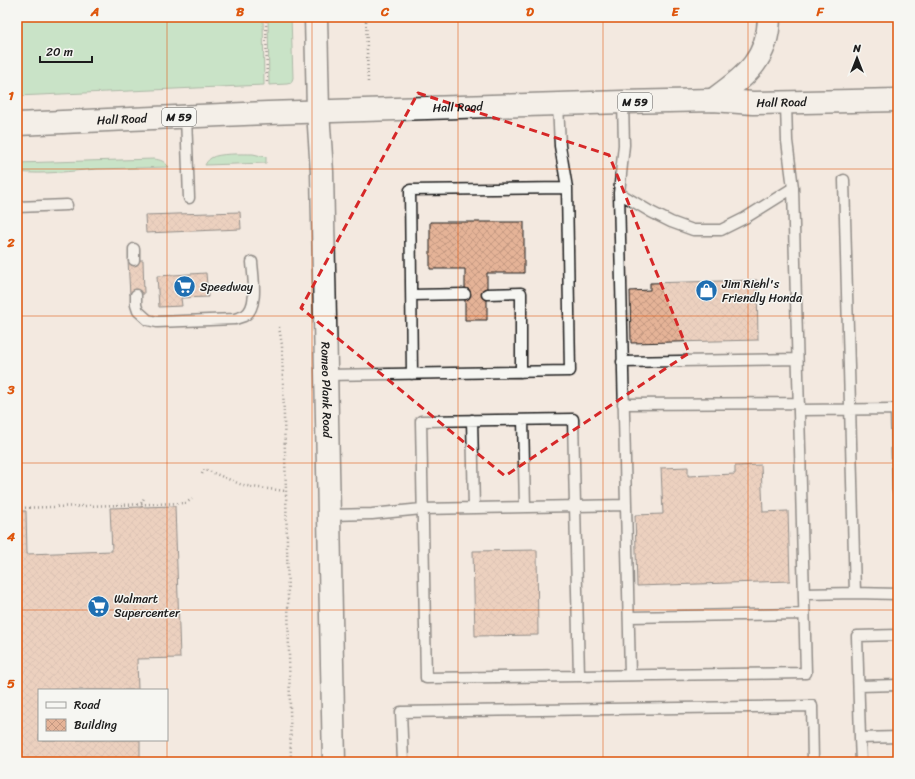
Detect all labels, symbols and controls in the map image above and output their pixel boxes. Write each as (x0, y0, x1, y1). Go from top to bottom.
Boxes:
text: A (90, 0, 99, 23)
text: B (236, 0, 245, 23)
text: C (380, 0, 390, 23)
text: D (526, 0, 534, 23)
text: E (671, 0, 680, 23)
text: F (815, 0, 824, 23)
scale bar (40, 38, 92, 64)
north arrow (837, 38, 877, 78)
text: N (852, 39, 861, 58)
text: 20 m (46, 41, 73, 63)
text: 1 (8, 84, 14, 107)
street label: Hall Road (756, 91, 807, 114)
road number: M 59 (618, 93, 652, 111)
street label: Hall Road (432, 95, 484, 119)
street label: Hall Road (96, 107, 148, 131)
road number: M 59 (162, 108, 196, 126)
text: 2 (6, 231, 15, 254)
place label: Jim Riehl's Friendly Honda (721, 273, 803, 309)
supermarket icon: Speedway (171, 274, 197, 300)
place label: Speedway (200, 276, 254, 298)
shop icon: Jim Riehl's Friendly Honda (693, 278, 719, 304)
street label: Romeo Plank Road (314, 342, 338, 439)
text: 3 (6, 378, 15, 401)
text: 4 (6, 525, 16, 548)
place label: Walmart Supercenter (114, 588, 181, 624)
supermarket icon: Walmart Supercenter (85, 593, 111, 619)
text: 5 (7, 672, 15, 695)
legend (38, 689, 168, 741)
text: Road (74, 694, 101, 716)
text: Building (74, 714, 117, 736)

